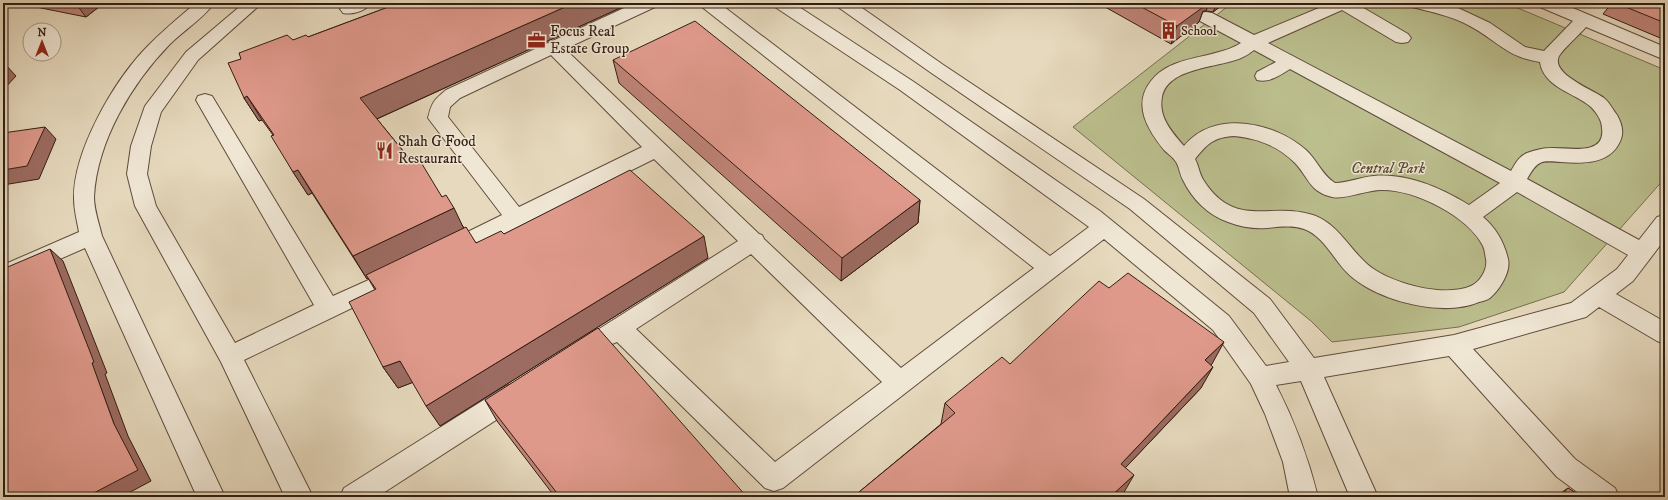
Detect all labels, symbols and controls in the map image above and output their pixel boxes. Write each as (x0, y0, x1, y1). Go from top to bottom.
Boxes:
building icon: School (1158, 20, 1178, 40)
north arrow (22, 22, 62, 62)
place label: Focus Real Estate Group (550, 22, 630, 58)
place label: School (1181, 23, 1217, 39)
text: N (37, 26, 47, 40)
office icon: Focus Real Estate Group (527, 30, 547, 50)
place label: Shah G Food Restaurant (398, 132, 476, 168)
restaurant icon: Shah G Food Restaurant (375, 140, 395, 160)
park label: Central Park (1351, 159, 1426, 178)

